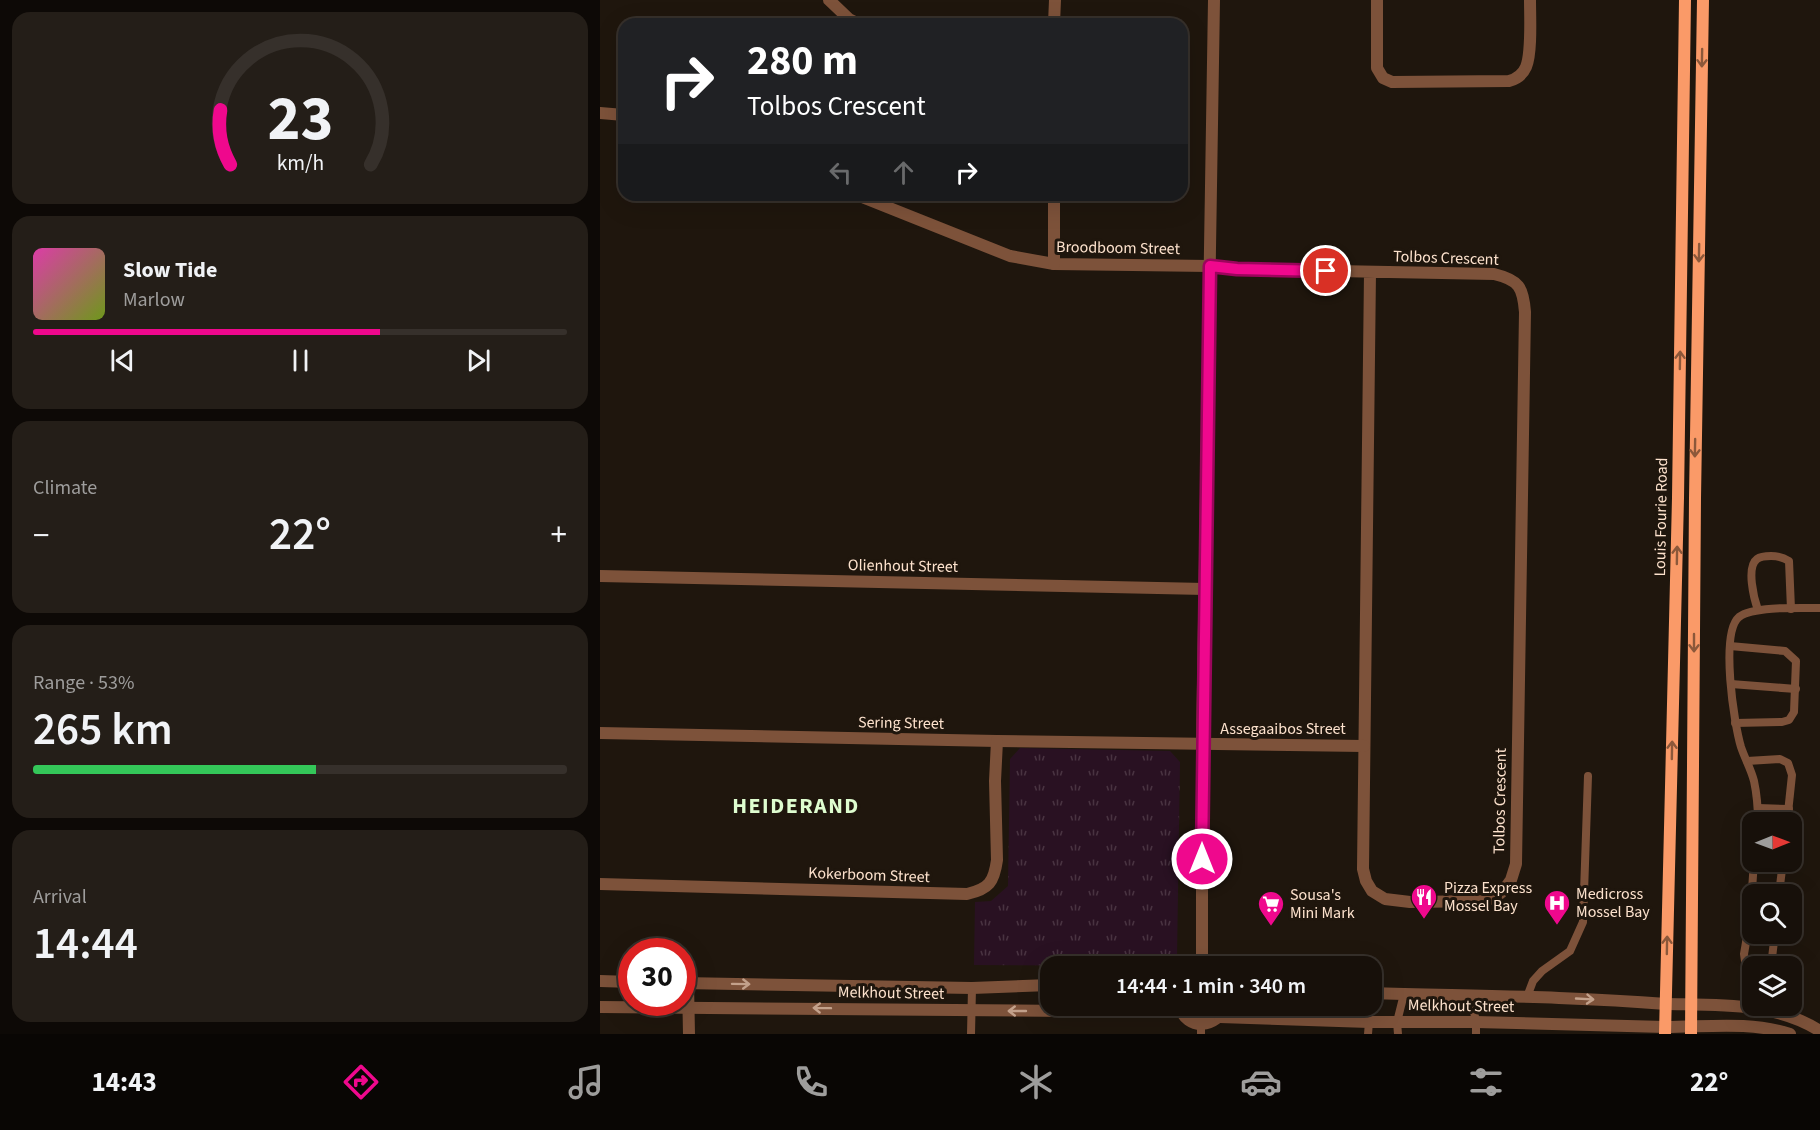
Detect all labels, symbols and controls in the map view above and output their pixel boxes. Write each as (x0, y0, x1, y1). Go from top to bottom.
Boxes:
text: 280 m (747, 31, 858, 91)
icon: right (648, 42, 726, 120)
one-way arrow (1696, 48, 1708, 68)
text: 23 (267, 75, 333, 164)
text: Tolbos Crescent (747, 87, 926, 126)
text: km/h (276, 149, 324, 180)
icon: left (824, 156, 857, 189)
icon: ahead (887, 156, 920, 189)
icon: right (950, 156, 983, 189)
street label: Broodboom Street (1056, 236, 1181, 260)
one-way arrow (1693, 243, 1704, 263)
pin (1300, 245, 1351, 296)
street label: Tolbos Crescent (1393, 245, 1500, 271)
text: Slow Tide (123, 254, 217, 286)
icon: arrive (1309, 254, 1342, 287)
text: Marlow (123, 286, 185, 314)
icon: previous (106, 344, 139, 377)
icon: pause (284, 344, 317, 377)
icon: next (462, 344, 495, 377)
one-way arrow (1674, 351, 1686, 371)
one-way arrow (1690, 438, 1701, 458)
street label: Louis Fourie Road (1649, 457, 1673, 577)
text: Climate (33, 474, 97, 502)
text: 22° (269, 503, 331, 567)
text: − (33, 512, 49, 559)
text: + (551, 512, 567, 559)
one-way arrow (1671, 546, 1682, 566)
street label: Olienhout Street (848, 554, 959, 578)
one-way arrow (1688, 633, 1699, 653)
text: Range · 53% (33, 669, 134, 697)
text: 265 km (33, 698, 173, 762)
street label: Sering Street (858, 711, 945, 735)
street label: Assegaaibos Street (1220, 718, 1346, 740)
one-way arrow (1666, 741, 1677, 761)
street label: Tolbos Crescent (1488, 747, 1512, 854)
district label: HEIDERAND (732, 790, 860, 822)
north arrow (1742, 812, 1802, 872)
map controls (1742, 812, 1802, 1016)
position arrow (1170, 827, 1234, 891)
street label: Kokerboom Street (808, 862, 931, 888)
place label: Pizza Express Mossel Bay (1444, 877, 1532, 917)
restaurant icon: Pizza Express Mossel Bay (1409, 882, 1439, 920)
text: Arrival (33, 883, 87, 911)
place label: Medicross Mossel Bay (1576, 883, 1650, 923)
place label: Sousa's Mini Mark (1290, 884, 1355, 924)
button: search (1742, 884, 1802, 944)
hospital icon: Medicross Mossel Bay (1542, 888, 1572, 926)
supermarket icon: Sousa's Mini Mark (1256, 889, 1286, 927)
text: 14:44 (33, 912, 138, 976)
one-way arrow (1661, 936, 1673, 956)
speed limit sign: 30 (618, 938, 696, 1016)
button: layers (1742, 956, 1802, 1016)
text: 14:44 · 1 min · 340 m (1116, 970, 1306, 1002)
one-way arrow (730, 978, 750, 989)
street label: Melkhout Street (838, 981, 945, 1005)
street label: Melkhout Street (1408, 994, 1515, 1018)
one-way arrow (1575, 994, 1595, 1005)
one-way arrow (813, 1002, 833, 1014)
one-way arrow (1008, 1005, 1028, 1017)
icon: directions (340, 1061, 382, 1103)
icon: music (565, 1061, 607, 1103)
icon: phone (790, 1061, 832, 1103)
icon: climate (1015, 1061, 1057, 1103)
icon: car (1240, 1061, 1282, 1103)
icon: filters (1465, 1061, 1507, 1103)
text: 14:43 (92, 1063, 157, 1102)
text: 22° (1690, 1063, 1728, 1102)

